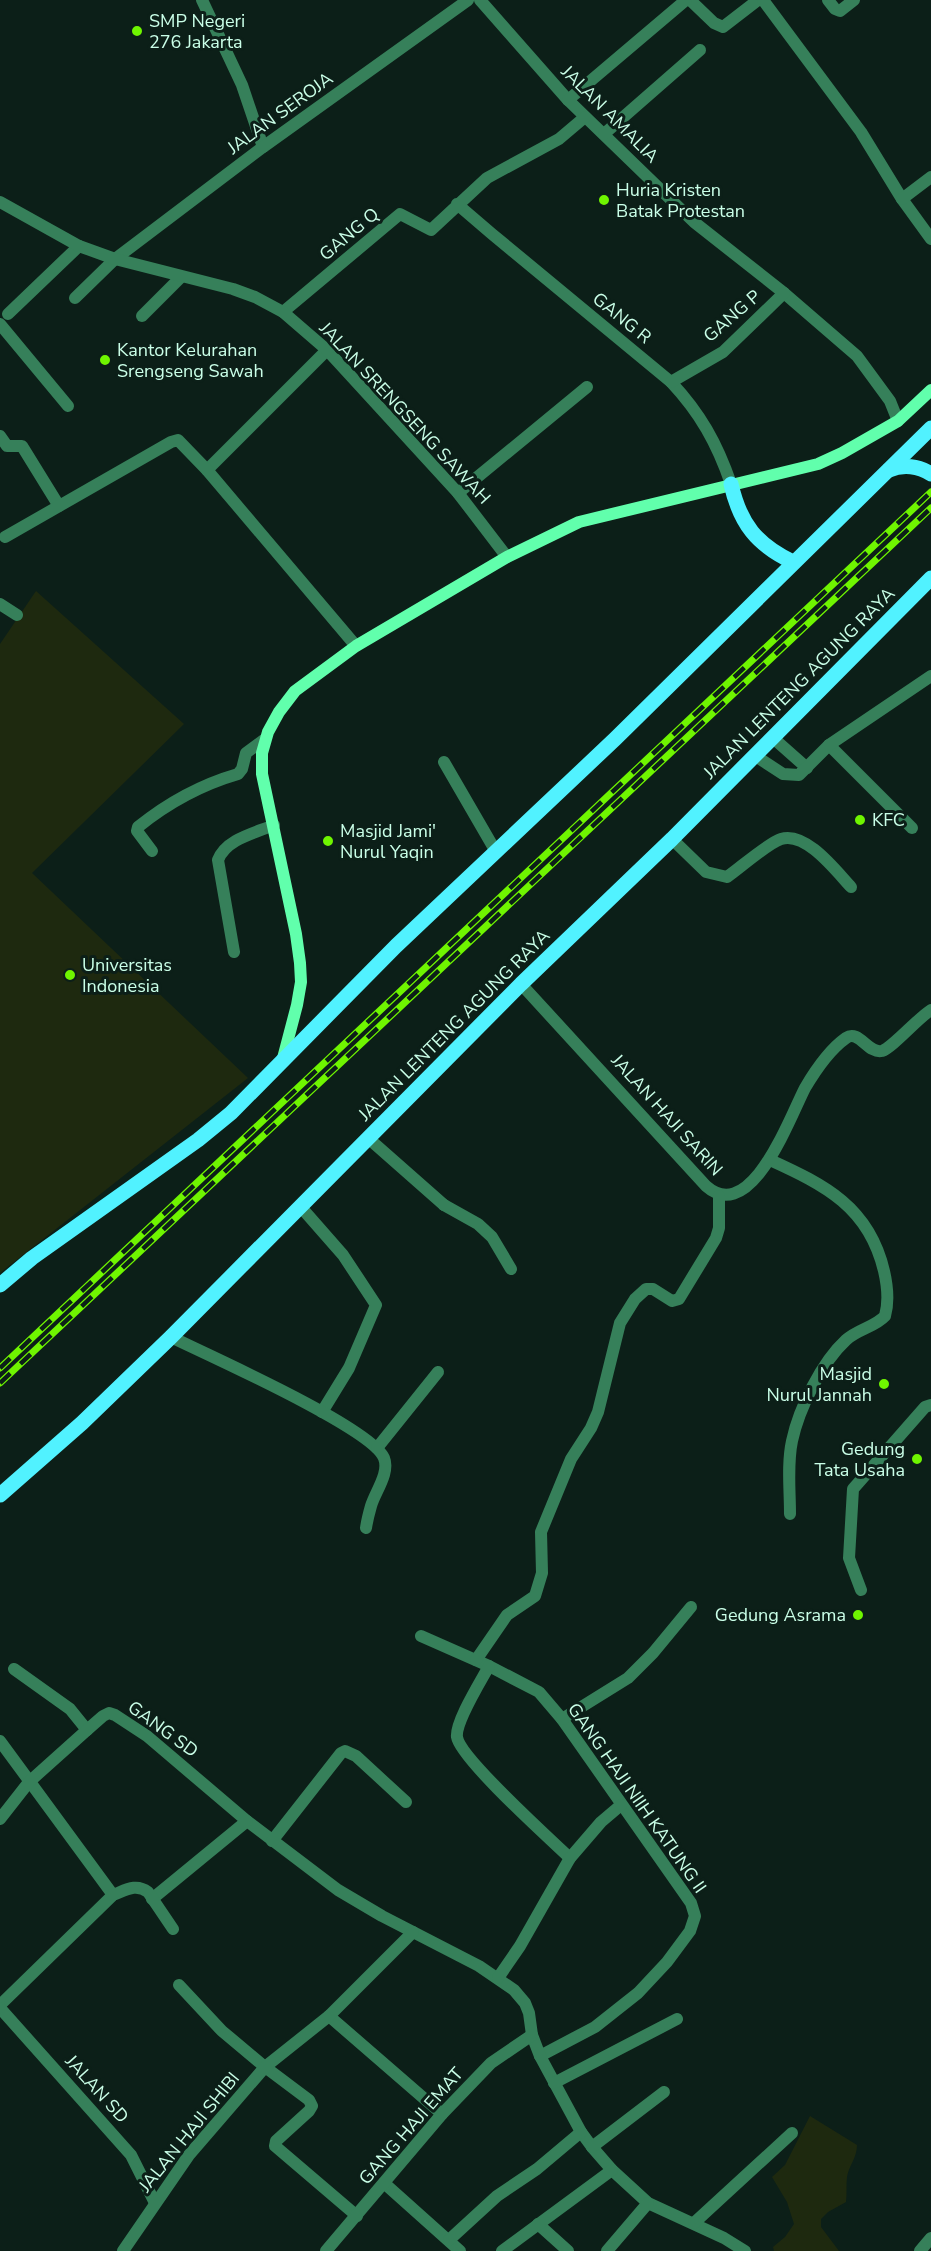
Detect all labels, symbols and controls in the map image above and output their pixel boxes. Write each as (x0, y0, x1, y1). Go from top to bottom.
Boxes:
place label: SMP Negeri 276 Jakarta (149, 9, 245, 54)
marker: SMP Negeri 276 Jakarta (130, 24, 144, 38)
street label: JALAN AMALIA (555, 59, 664, 168)
street label: JALAN SEROJA (222, 67, 338, 160)
place label: Huria Kristen Batak Protestan (616, 178, 745, 223)
marker: Huria Kristen Batak Protestan (597, 193, 611, 207)
street label: GANG Q (314, 202, 384, 266)
street label: GANG P (698, 284, 766, 348)
street label: GANG R (588, 287, 656, 349)
street label: JALAN SRENGSENG SAWAH (313, 316, 496, 509)
place label: Kantor Kelurahan Srengseng Sawah (117, 338, 264, 383)
marker: Kantor Kelurahan Srengseng Sawah (98, 353, 112, 367)
street label: JALAN LENTENG AGUNG RAYA (697, 582, 900, 785)
place label: KFC (872, 808, 905, 832)
marker: KFC (853, 813, 867, 827)
place label: Masjid Jami' Nurul Yaqin (340, 819, 436, 864)
marker: Masjid Jami' Nurul Yaqin (321, 834, 335, 848)
street label: JALAN LENTENG AGUNG RAYA (352, 924, 555, 1127)
place label: Universitas Indonesia (82, 953, 172, 998)
marker: Universitas Indonesia (63, 968, 77, 982)
street label: JALAN HAJI SARIN (605, 1048, 728, 1181)
place label: Masjid Nurul Jannah (767, 1362, 872, 1407)
marker: Masjid Nurul Jannah (877, 1377, 891, 1391)
place label: Gedung Tata Usaha (814, 1437, 905, 1482)
marker: Gedung Tata Usaha (910, 1452, 924, 1466)
place label: Gedung Asrama (715, 1603, 846, 1627)
marker: Gedung Asrama (851, 1608, 865, 1622)
street label: GANG SD (123, 1695, 203, 1763)
street label: GANG HAJI NIIH KATUNG II (562, 1698, 712, 1898)
street label: JALAN SD (59, 2049, 134, 2128)
street label: GANG HAJI EMAT (353, 2062, 469, 2190)
street label: JALAN HAJI SHIBI (133, 2067, 245, 2198)

